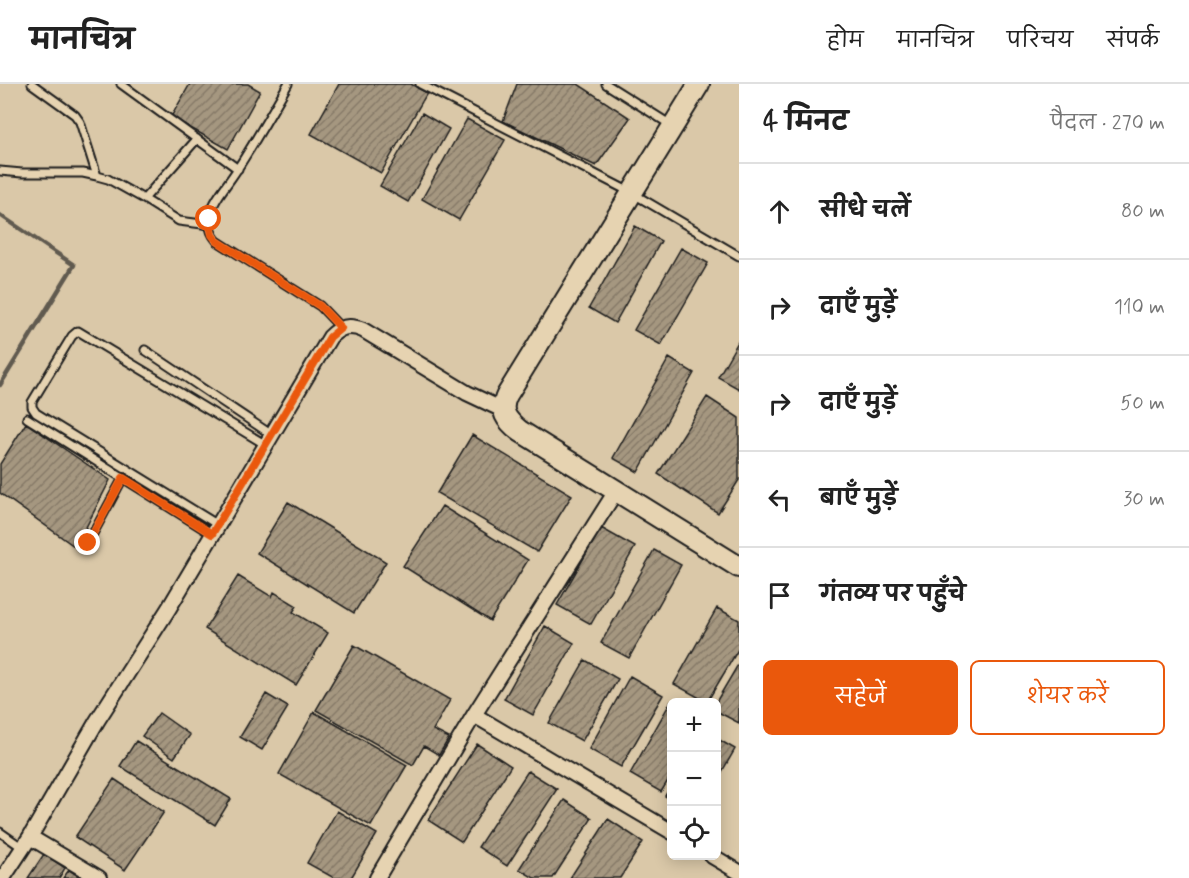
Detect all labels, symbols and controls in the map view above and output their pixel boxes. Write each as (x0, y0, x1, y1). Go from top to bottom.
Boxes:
text: मानचित्र (30, 23, 134, 60)
text: होम (827, 27, 864, 55)
text: मानचित्र (897, 27, 974, 55)
text: परिचय (1007, 27, 1073, 55)
text: संपर्क (1106, 27, 1159, 55)
text: 4 मिनट (763, 106, 848, 140)
text: पैदल · 270 m (1050, 110, 1165, 137)
icon: ahead (763, 195, 796, 228)
text: सीधे चलें (820, 197, 910, 225)
text: 80 m (1121, 198, 1165, 225)
route start (195, 205, 221, 231)
icon: right (763, 291, 796, 324)
text: दाएँ मुड़ें (820, 293, 897, 321)
text: 110 m (1114, 294, 1165, 321)
icon: right (763, 387, 796, 420)
text: दाएँ मुड़ें (820, 389, 897, 417)
text: 50 m (1120, 390, 1165, 417)
icon: left (763, 483, 796, 516)
text: बाएँ मुड़ें (820, 485, 898, 513)
text: 30 m (1123, 486, 1165, 513)
route end (74, 529, 100, 555)
icon: arrive (763, 579, 796, 612)
text: गंतव्य पर पहुँचे (820, 581, 966, 609)
button: सहेजें (763, 660, 958, 735)
button: शेयर करें (970, 660, 1165, 735)
map controls (667, 698, 721, 860)
button: + (667, 698, 721, 752)
button: − (667, 752, 721, 806)
button: locate (667, 806, 721, 860)

